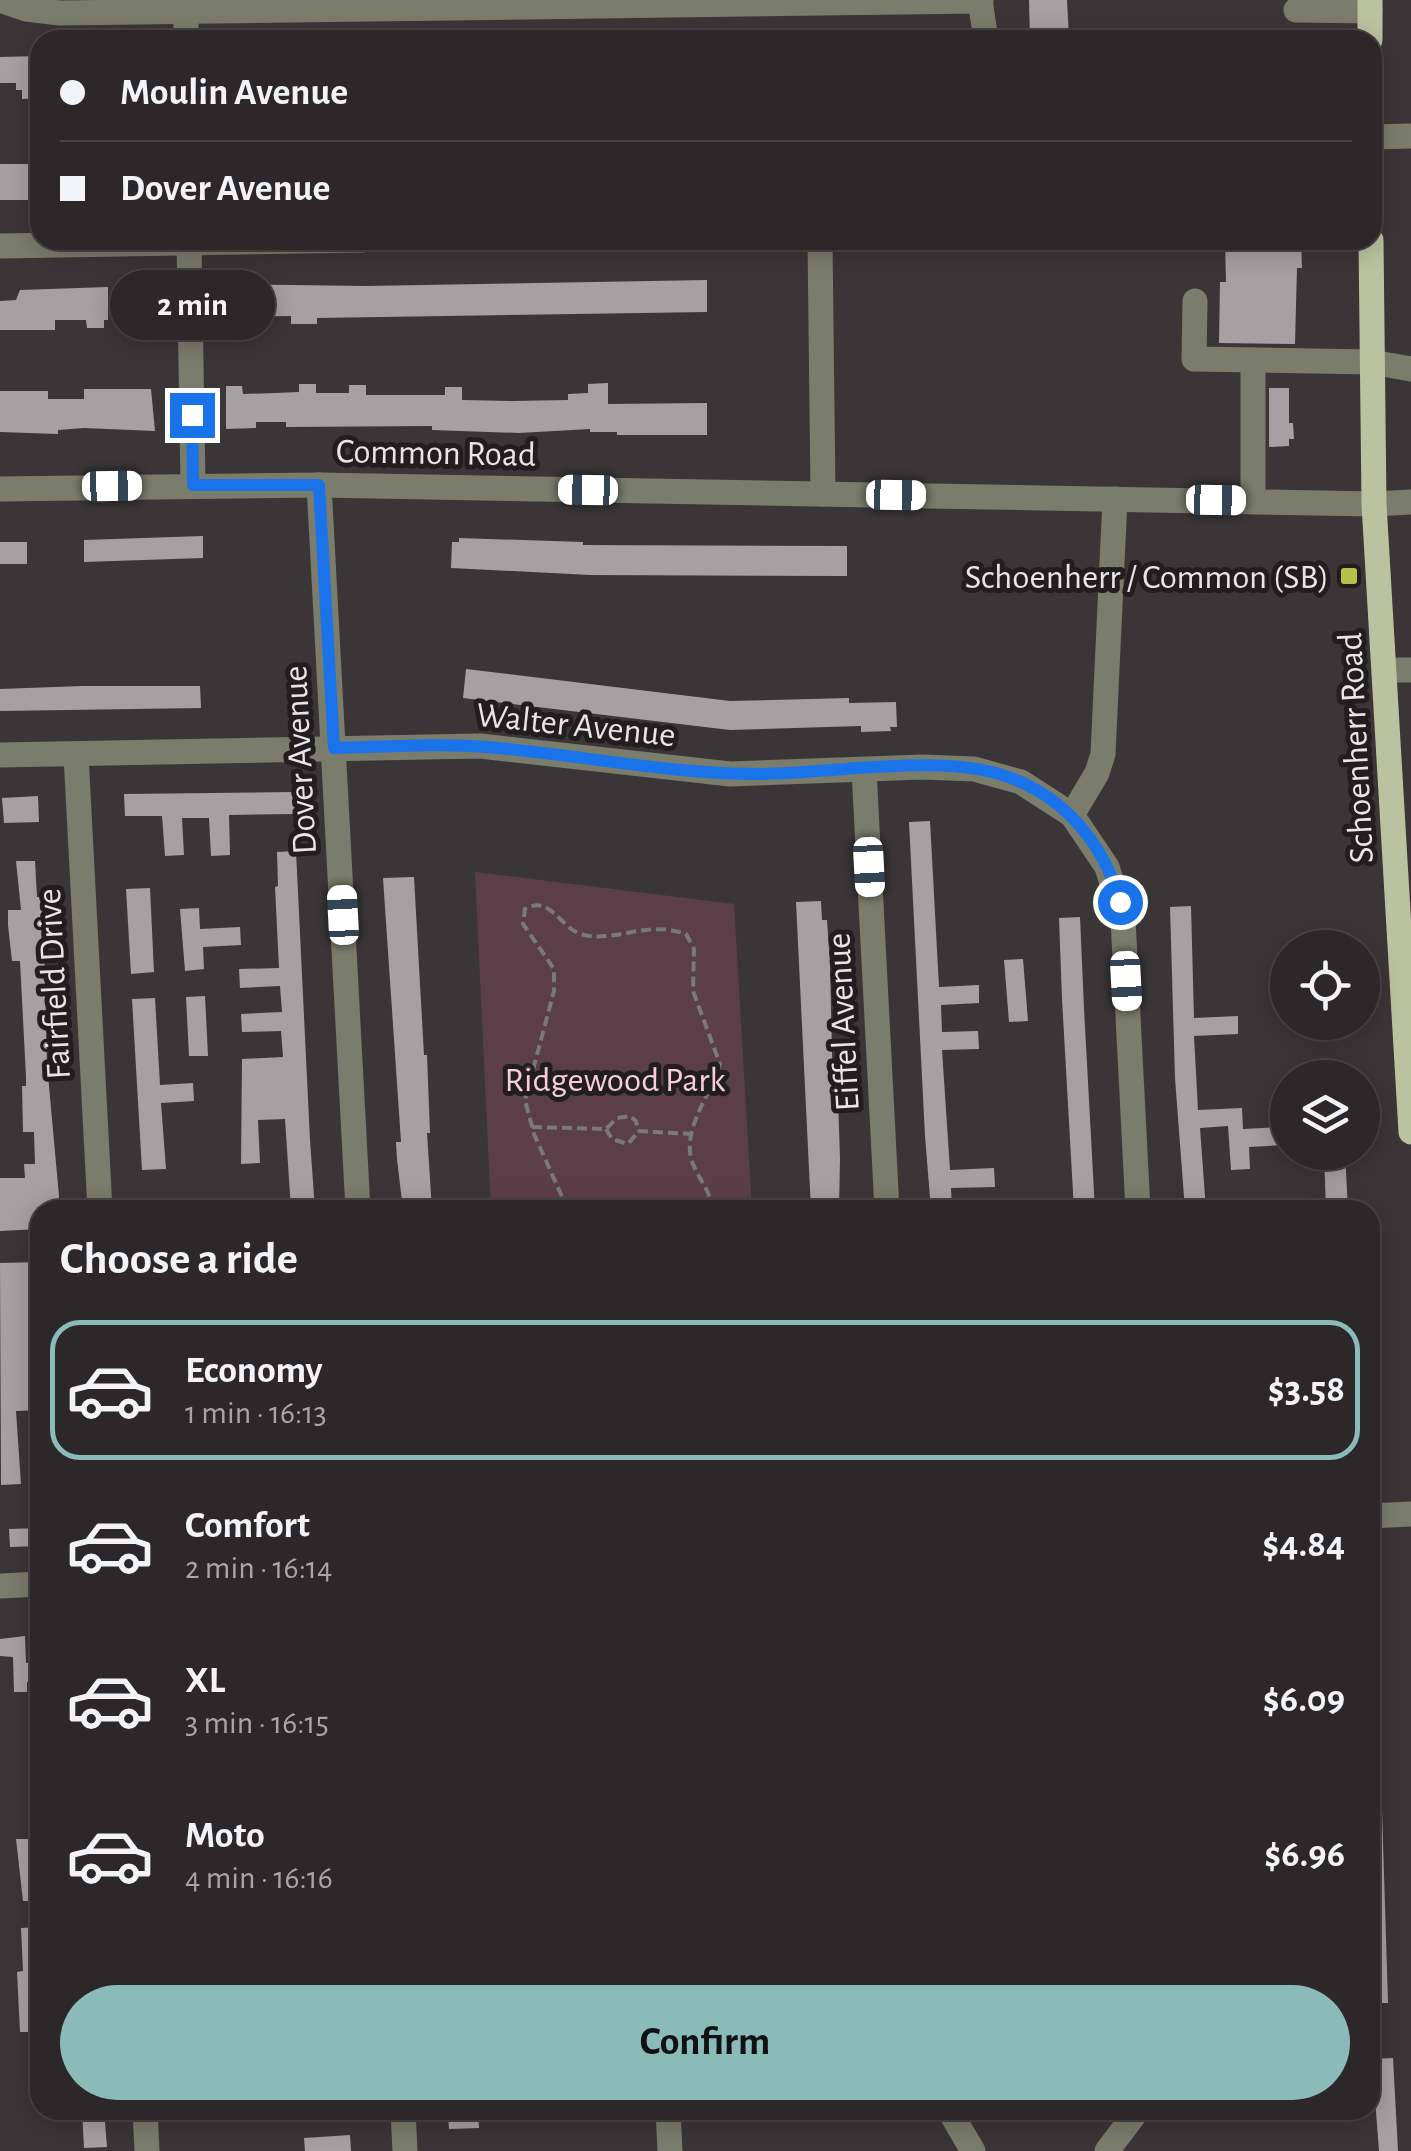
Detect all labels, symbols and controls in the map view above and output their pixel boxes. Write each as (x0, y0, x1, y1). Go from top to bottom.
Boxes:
text: Moulin Avenue (120, 74, 348, 112)
text: Dover Avenue (120, 170, 331, 208)
callout: 2 min (110, 270, 274, 340)
text: 2 min (157, 289, 228, 321)
route end (170, 393, 215, 438)
street label: Common Road (336, 434, 536, 473)
car (82, 470, 142, 502)
car (558, 474, 618, 506)
car (866, 479, 926, 511)
car (1186, 484, 1246, 516)
place label: Schoenherr / Common (SB) (965, 560, 1329, 595)
marker: Schoenherr / Common (SB) (1338, 565, 1360, 587)
street label: Schoenherr Road (1333, 632, 1380, 864)
street label: Dover Avenue (278, 665, 323, 855)
street label: Walter Avenue (475, 698, 677, 753)
car (852, 836, 886, 898)
route start (1098, 880, 1143, 925)
car (326, 884, 360, 946)
street label: Fairfield Drive (32, 888, 77, 1080)
map controls (1270, 930, 1380, 1170)
button: locate (1270, 930, 1380, 1040)
street label: Eiffel Avenue (821, 932, 866, 1112)
car (1109, 950, 1143, 1012)
button: layers (1270, 1060, 1380, 1170)
park label: Ridgewood Park (505, 1063, 726, 1098)
text: Choose a ride (60, 1237, 298, 1282)
icon: car (65, 1345, 155, 1435)
text: Economy (185, 1352, 323, 1390)
text: $3.58 (1268, 1371, 1345, 1409)
text: 1 min · 16:13 (185, 1397, 327, 1429)
icon: car (65, 1500, 155, 1590)
text: Comfort (185, 1507, 310, 1545)
text: $4.84 (1262, 1526, 1345, 1564)
text: 2 min · 16:14 (185, 1552, 332, 1584)
icon: car (65, 1655, 155, 1745)
text: XL (185, 1662, 225, 1700)
text: $6.09 (1263, 1681, 1345, 1719)
text: 3 min · 16:15 (185, 1707, 329, 1739)
icon: car (65, 1810, 155, 1900)
text: Moto (185, 1817, 265, 1855)
text: $6.96 (1264, 1836, 1345, 1874)
text: 4 min · 16:16 (185, 1862, 333, 1894)
button: Confirm (60, 1985, 1350, 2100)

